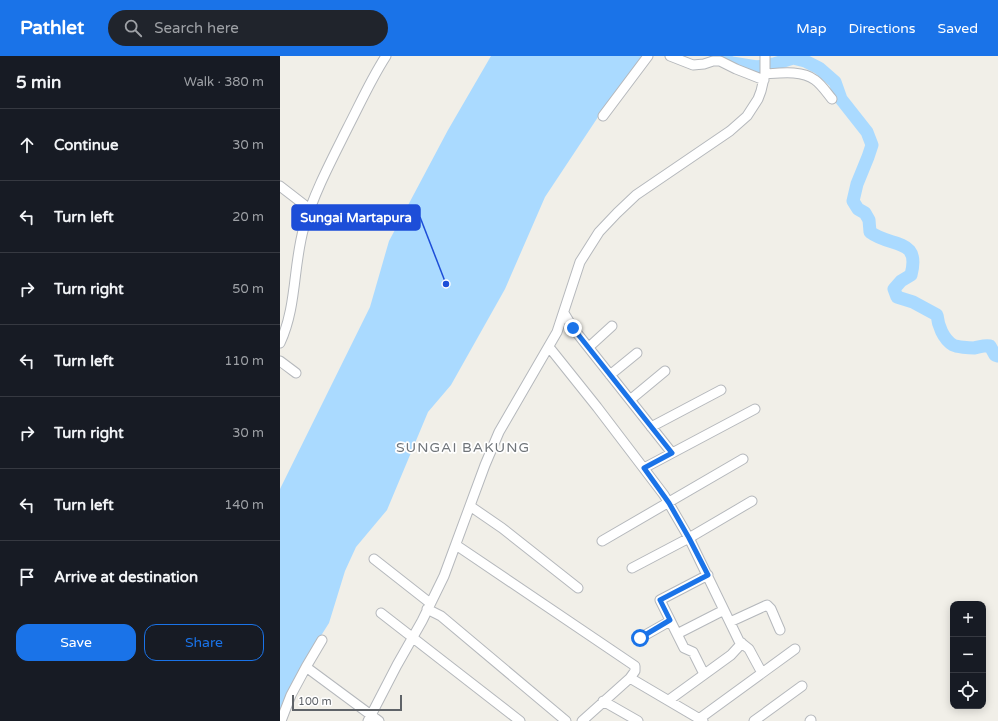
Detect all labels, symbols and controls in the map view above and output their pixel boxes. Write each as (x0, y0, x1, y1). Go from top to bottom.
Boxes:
search box (108, 10, 388, 46)
text: Pathlet (20, 17, 84, 39)
icon: search (122, 17, 144, 39)
text: Search here (154, 19, 239, 37)
text: Map (796, 20, 827, 37)
text: Directions (849, 20, 916, 37)
text: Saved (938, 20, 978, 37)
text: 5 min (16, 72, 61, 93)
text: Walk · 380 m (184, 74, 264, 90)
icon: ahead (16, 134, 38, 156)
text: Continue (54, 136, 118, 154)
text: 30 m (232, 137, 264, 153)
callout: Sungai Martapura (292, 205, 420, 230)
icon: left (16, 206, 38, 228)
text: Turn left (54, 208, 114, 226)
text: 20 m (232, 209, 264, 225)
text: Sungai Martapura (300, 210, 412, 226)
icon: right (16, 278, 38, 300)
text: Turn right (54, 280, 124, 298)
text: 50 m (232, 281, 264, 297)
route end (564, 319, 582, 337)
icon: left (16, 350, 38, 372)
text: Turn left (54, 352, 114, 370)
text: 110 m (224, 353, 264, 369)
icon: right (16, 422, 38, 444)
text: Turn right (54, 424, 124, 442)
text: 30 m (232, 425, 264, 441)
district label: SUNGAI BAKUNG (396, 439, 530, 456)
icon: left (16, 494, 38, 516)
text: Turn left (54, 496, 114, 514)
text: 140 m (224, 497, 264, 513)
icon: arrive (16, 566, 38, 588)
text: Arrive at destination (54, 568, 198, 586)
map controls (950, 601, 986, 709)
button: + (950, 601, 986, 637)
button: Save (16, 624, 136, 661)
button: Share (144, 624, 264, 661)
route start (631, 629, 649, 647)
button: − (950, 637, 986, 673)
button: locate (950, 673, 986, 709)
scale bar (292, 693, 402, 712)
text: 100 m (298, 695, 332, 708)

